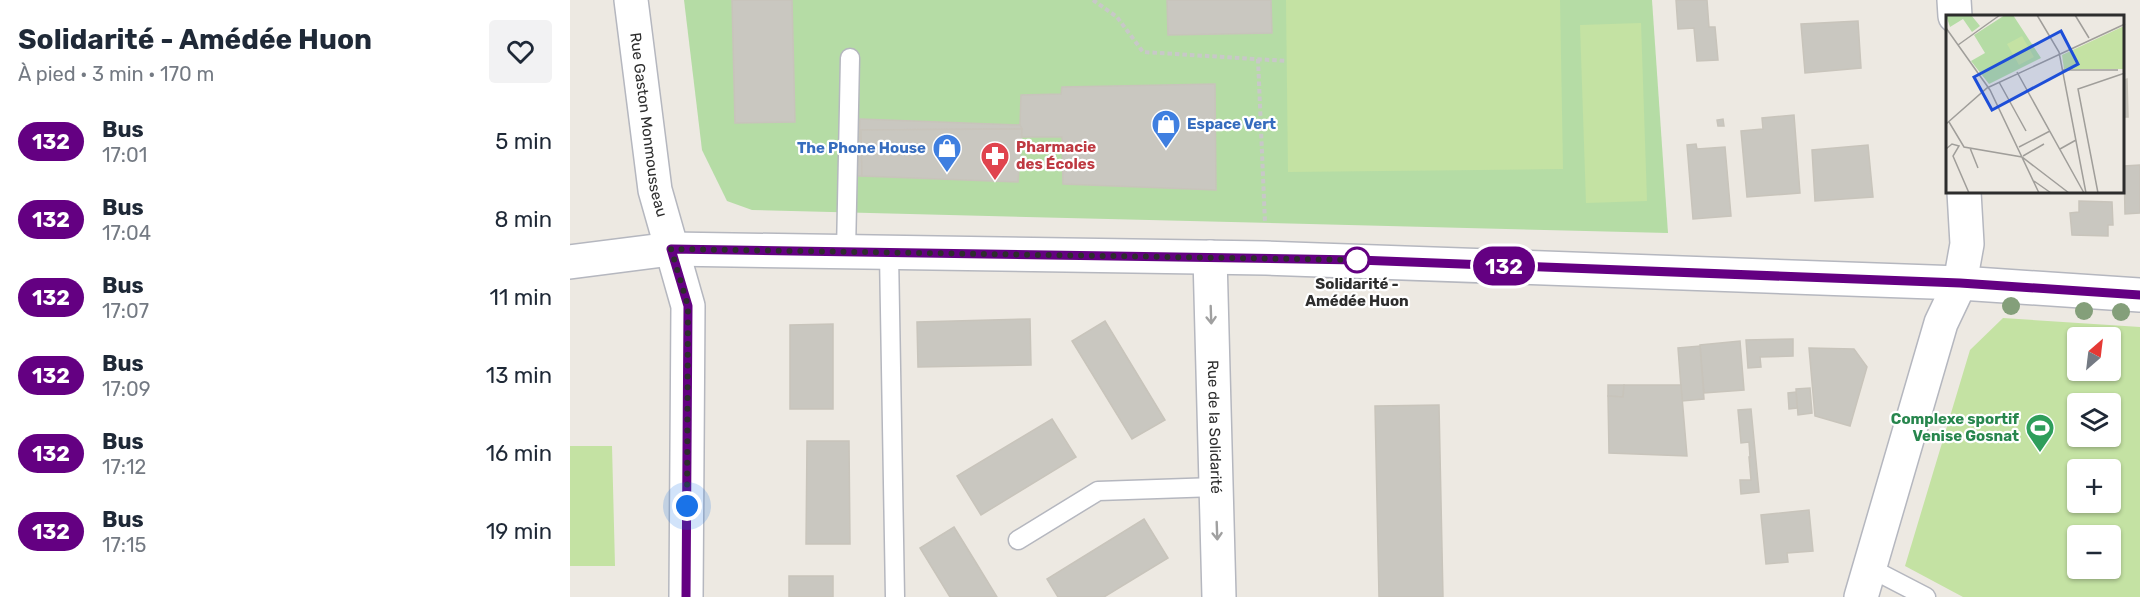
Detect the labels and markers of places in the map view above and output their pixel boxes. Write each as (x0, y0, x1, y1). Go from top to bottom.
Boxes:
shop icon: Espace Vert (1150, 108, 1182, 150)
place label: Espace Vert (1187, 115, 1276, 133)
shop icon: The Phone House (931, 132, 963, 174)
place label: Pharmacie des Écoles (1016, 138, 1096, 173)
place label: The Phone House (797, 139, 926, 157)
pharmacy icon: Pharmacie des Écoles (979, 140, 1011, 182)
marker: Solidarité - Amédée Huon (1344, 247, 1370, 273)
place label: Solidarité - Amédée Huon (1305, 275, 1409, 310)
place label: Complexe sportif Venise Gosnat (1891, 410, 2019, 445)
sports icon: Complexe sportif Venise Gosnat (2024, 412, 2056, 454)

